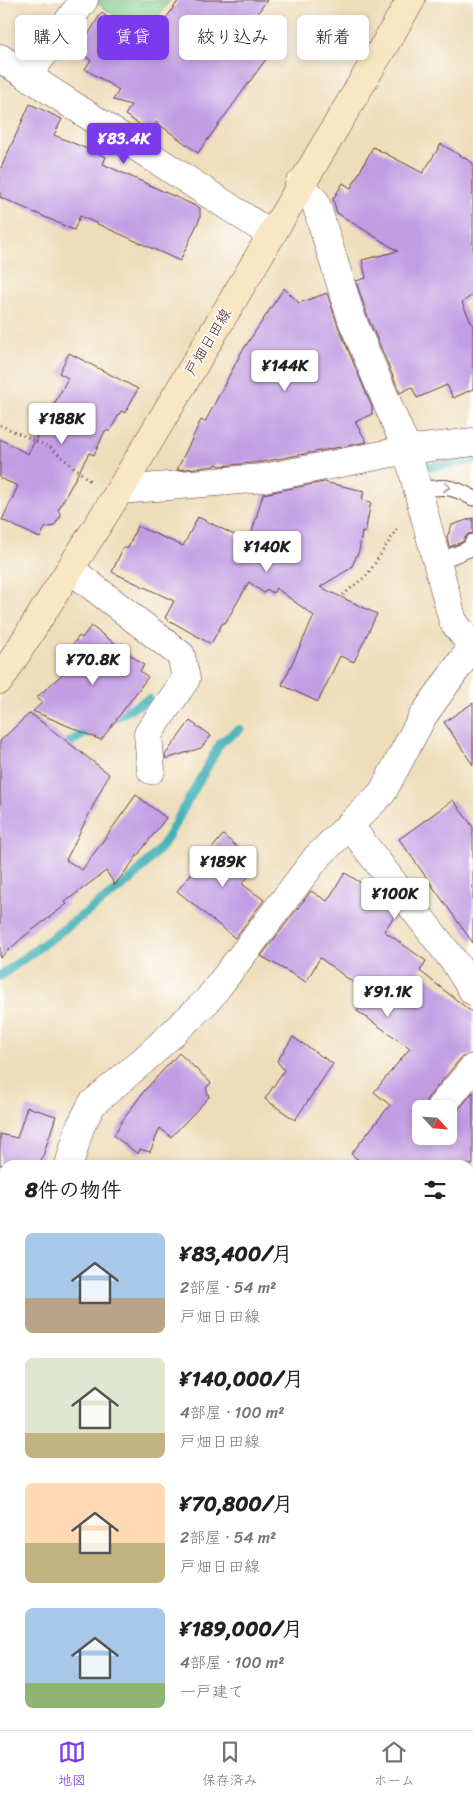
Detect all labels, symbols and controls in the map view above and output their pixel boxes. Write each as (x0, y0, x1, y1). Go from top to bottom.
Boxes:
chip: 購入 (15, 15, 87, 60)
chip: 賃貸 (97, 15, 169, 60)
chip: 絞り込み (179, 15, 287, 60)
chip: 新着 (297, 15, 369, 60)
pin: ¥83.4K (83, 122, 165, 165)
text: ¥83.4K (98, 124, 150, 153)
street label: 戸畑日田線 (178, 303, 238, 381)
pin: ¥144K (250, 350, 320, 392)
text: ¥144K (262, 351, 308, 380)
pin: ¥188K (27, 402, 97, 445)
text: ¥188K (40, 404, 84, 433)
one-way arrow (443, 482, 451, 493)
pin: ¥140K (232, 530, 302, 573)
text: ¥140K (244, 532, 290, 561)
pin: ¥70.8K (52, 644, 134, 686)
text: ¥70.8K (67, 645, 119, 674)
pin: ¥189K (188, 846, 258, 888)
text: ¥189K (201, 847, 245, 876)
pin: ¥100K (360, 878, 430, 920)
text: ¥100K (372, 879, 418, 908)
pin: ¥91.1K (347, 976, 429, 1018)
text: ¥91.1K (365, 977, 412, 1006)
north arrow (412, 1100, 458, 1145)
map controls (412, 1100, 457, 1145)
text: 8件の物件 (25, 1171, 122, 1209)
icon: filters (421, 1176, 449, 1204)
text: ¥83,400/月 (180, 1235, 293, 1273)
icon: home (65, 1253, 125, 1313)
text: 2部屋 · 54 m² (180, 1273, 276, 1302)
text: 戸畑日田線 (180, 1302, 260, 1331)
text: ¥140,000/月 (180, 1360, 304, 1398)
icon: home (65, 1378, 125, 1438)
text: 4部屋 · 100 m² (180, 1398, 284, 1427)
text: 戸畑日田線 (180, 1427, 260, 1456)
text: ¥70,800/月 (180, 1485, 293, 1523)
icon: home (65, 1503, 125, 1563)
text: 2部屋 · 54 m² (180, 1523, 276, 1552)
text: 戸畑日田線 (180, 1552, 260, 1581)
text: ¥189,000/月 (180, 1610, 303, 1648)
icon: home (65, 1628, 125, 1688)
text: 4部屋 · 100 m² (180, 1648, 284, 1677)
text: 一戸建て (180, 1677, 244, 1706)
tab: 地図 (58, 1738, 86, 1793)
tab: 保存済み (202, 1738, 258, 1793)
tab: ホーム (374, 1738, 415, 1793)

